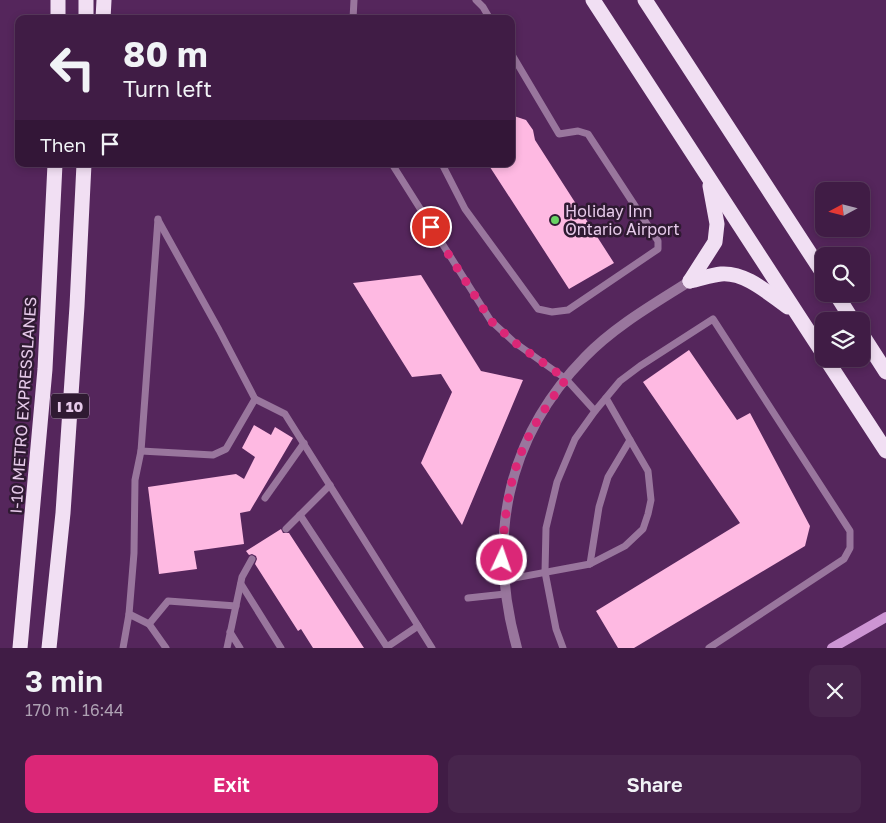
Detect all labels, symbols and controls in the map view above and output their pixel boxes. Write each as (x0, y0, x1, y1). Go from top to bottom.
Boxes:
text: 80 m (123, 33, 208, 75)
icon: left (40, 35, 105, 100)
text: Turn left (123, 75, 212, 102)
icon: arrive (96, 130, 124, 158)
text: Then (40, 133, 86, 156)
north arrow (815, 182, 870, 238)
map controls (815, 182, 870, 367)
place label: Holiday Inn Ontario Airport (565, 201, 680, 239)
pin (410, 206, 452, 248)
icon: arrive (417, 213, 445, 241)
marker: Holiday Inn Ontario Airport (549, 214, 561, 226)
button: search (815, 247, 870, 302)
street label: I-10 METRO EXPRESSLANES (5, 296, 41, 514)
button: layers (815, 312, 870, 367)
road number: I 10 (51, 394, 89, 418)
position arrow (475, 533, 527, 585)
text: 3 min (25, 663, 103, 699)
button: close (809, 665, 861, 717)
text: 170 m · 16:44 (25, 700, 124, 720)
button: Exit (25, 755, 438, 813)
button: Share (448, 755, 861, 813)

